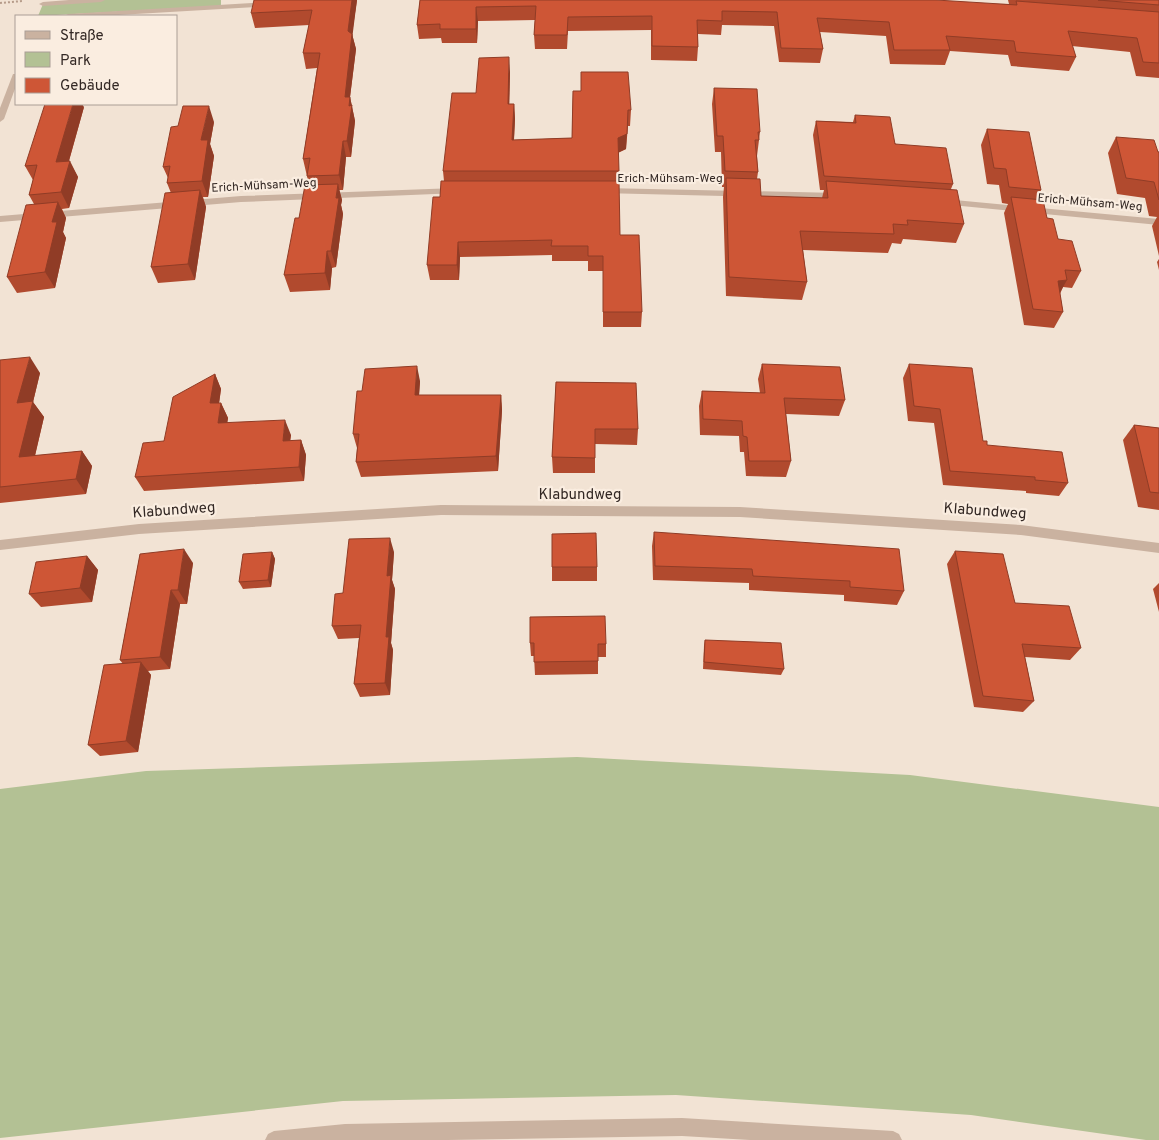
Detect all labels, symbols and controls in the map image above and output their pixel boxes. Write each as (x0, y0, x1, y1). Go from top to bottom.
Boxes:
legend (15, 15, 178, 105)
text: Straße (60, 27, 104, 46)
text: Park (60, 52, 91, 71)
text: Gebäude (60, 77, 120, 96)
street label: Erich-Mühsam-Weg (617, 171, 723, 187)
street label: Erich-Mühsam-Weg (211, 175, 317, 197)
street label: Erich-Mühsam-Weg (1037, 190, 1143, 216)
street label: Klabundweg (538, 486, 622, 505)
street label: Klabundweg (132, 499, 216, 523)
street label: Klabundweg (943, 500, 1027, 524)

